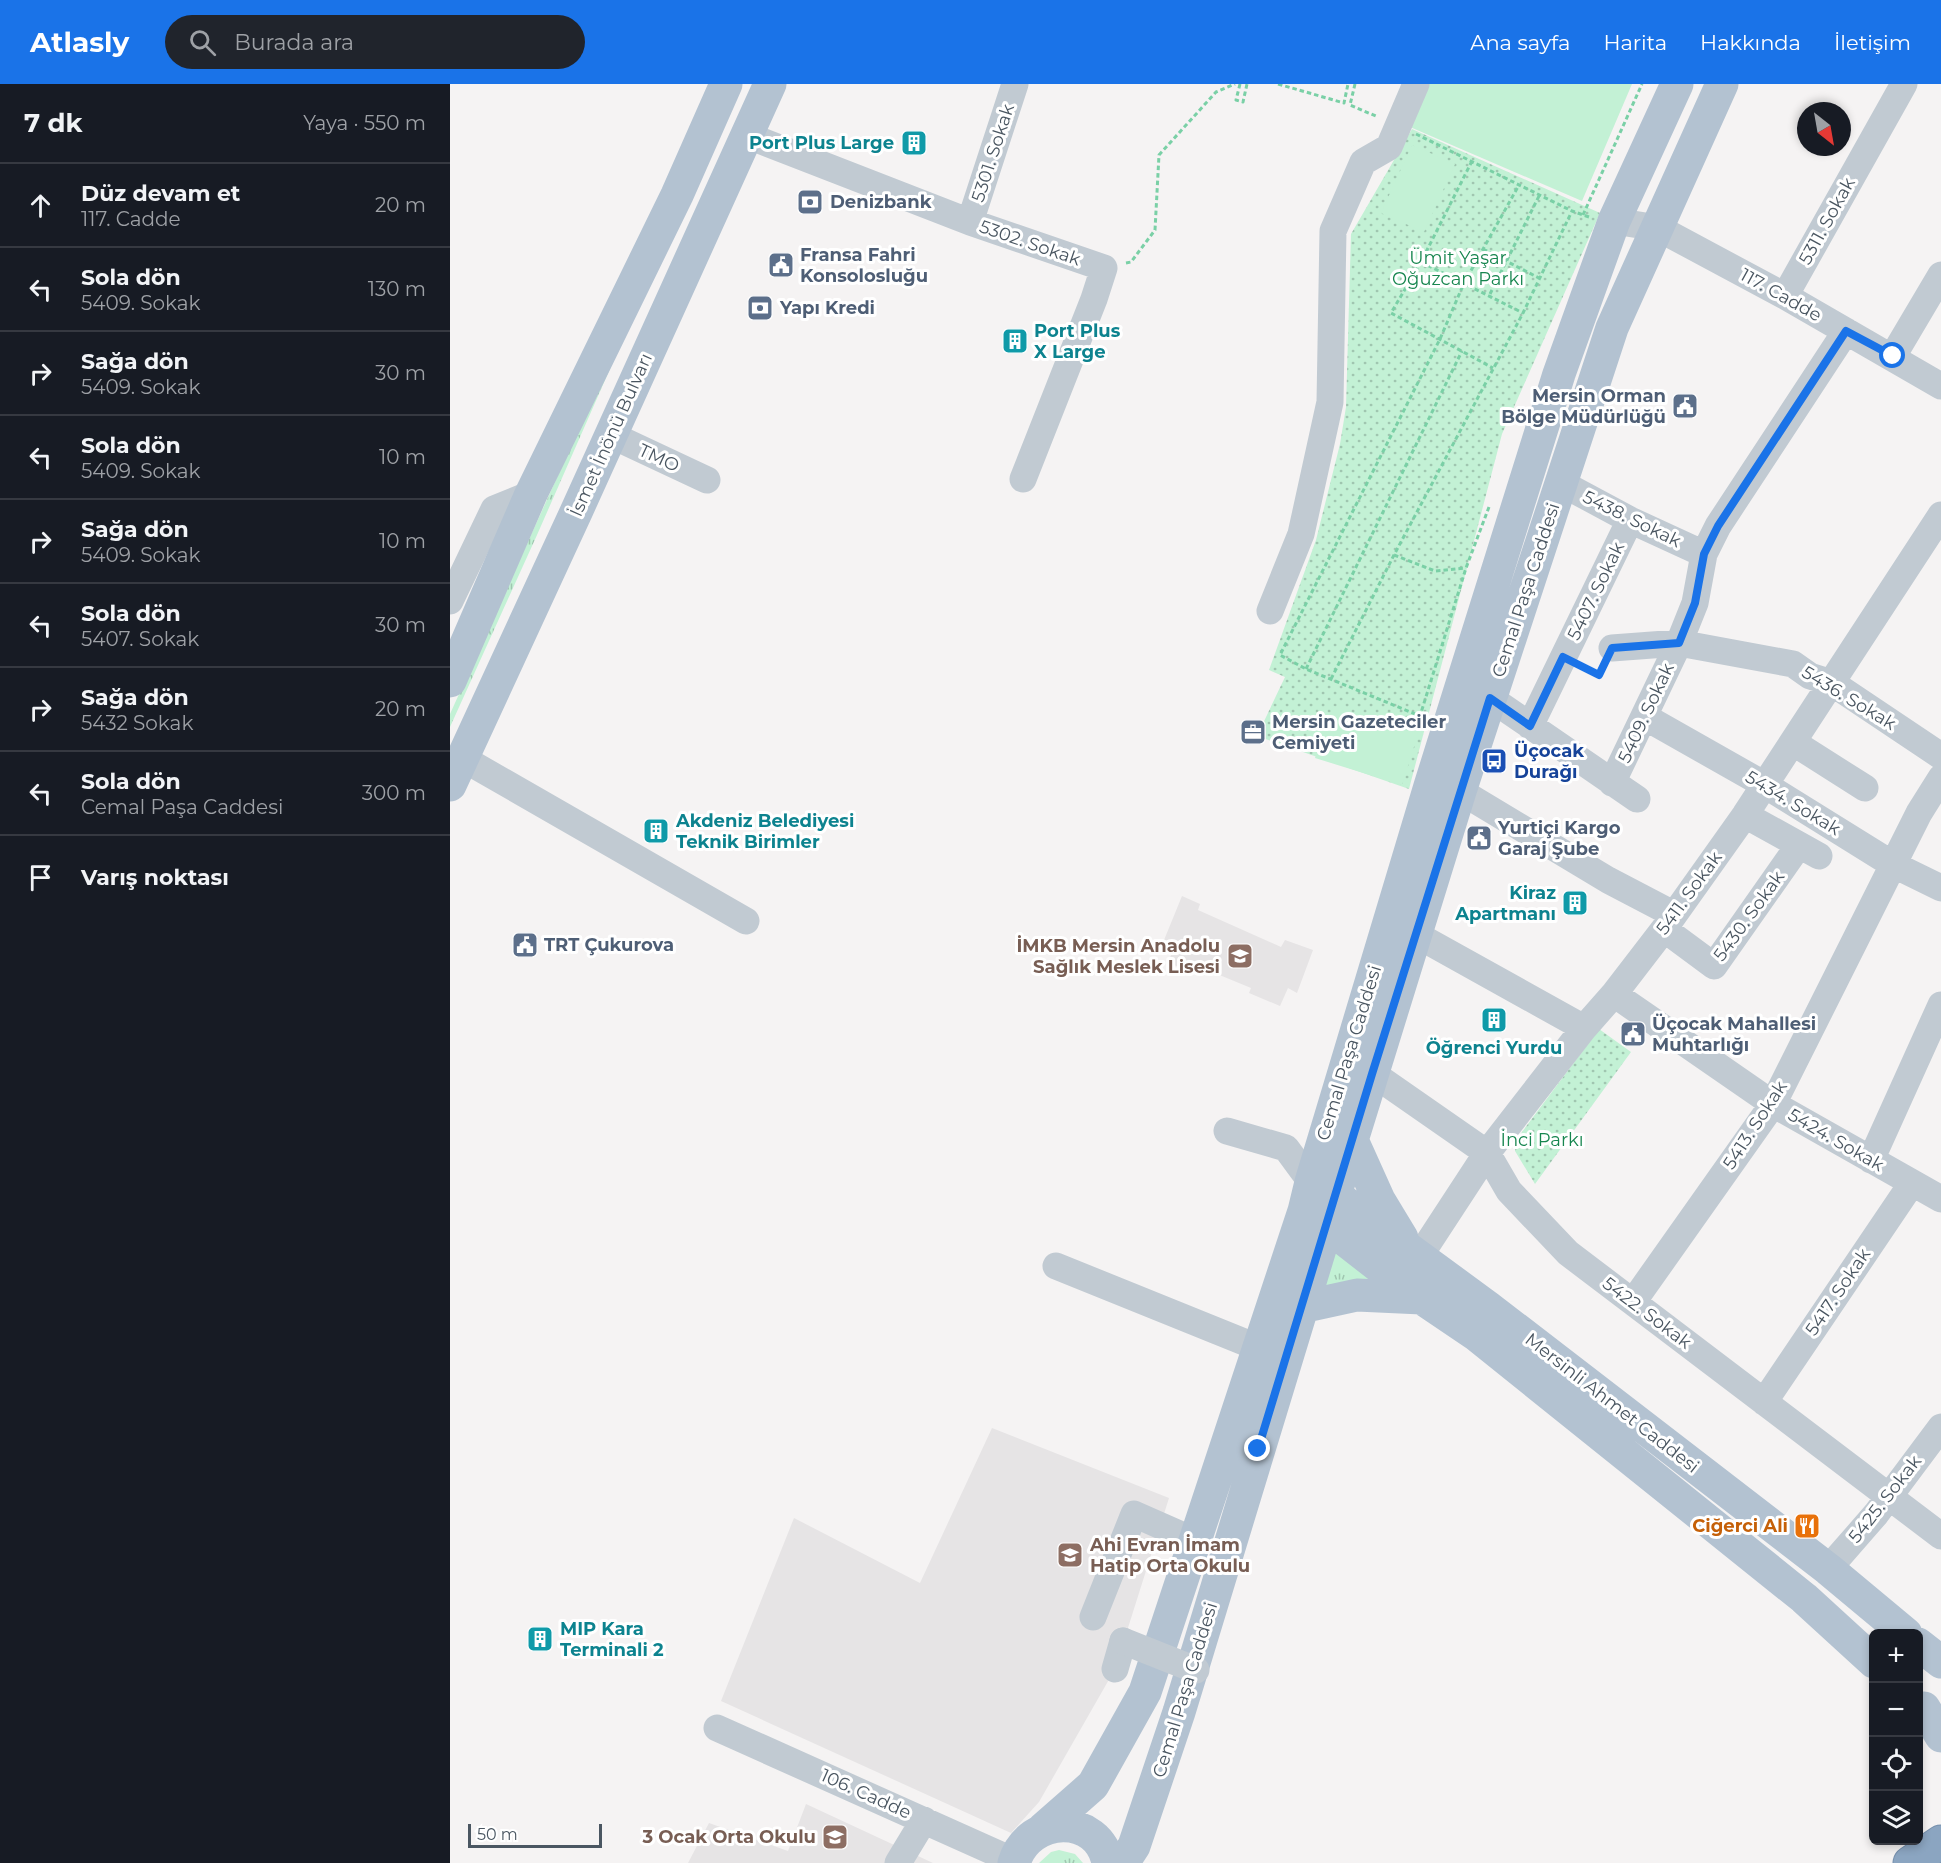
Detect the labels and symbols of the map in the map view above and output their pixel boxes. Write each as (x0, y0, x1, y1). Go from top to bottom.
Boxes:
street label: 5301. Sokak (967, 101, 1019, 205)
north arrow (1797, 102, 1851, 156)
building icon: Port Plus Large (899, 128, 929, 158)
place label: Port Plus Large (749, 132, 894, 154)
street label: 5311. Sokak (1794, 173, 1860, 268)
bank icon: Denizbank (795, 187, 825, 217)
place label: Denizbank (830, 191, 932, 213)
street label: 5302. Sokak (977, 215, 1084, 271)
place label: Fransa Fahri Konsolosluğu (800, 244, 928, 287)
park label: Ümit Yaşar Oğuzcan Parkı (1392, 247, 1524, 290)
public building icon: Fransa Fahri Konsolosluğu (766, 250, 796, 280)
street label: 117. Cadde (1736, 264, 1826, 326)
bank icon: Yapı Kredi (745, 293, 775, 323)
place label: Yapı Kredi (779, 297, 875, 319)
place label: Port Plus X Large (1034, 320, 1121, 363)
building icon: Port Plus X Large (1000, 326, 1030, 356)
route start (1879, 342, 1905, 368)
street label: İsmet İnönü Bulvarı (565, 350, 657, 520)
place label: Mersin Orman Bölge Müdürlüğü (1501, 385, 1666, 428)
public building icon: Mersin Orman Bölge Müdürlüğü (1670, 391, 1700, 421)
street label: TMO (635, 439, 683, 477)
street label: 5438. Sokak (1579, 486, 1685, 552)
street label: Cemal Paşa Caddesi (1487, 500, 1565, 680)
street label: 5407. Sokak (1563, 538, 1629, 644)
street label: 5409. Sokak (1613, 659, 1679, 766)
street label: 5436. Sokak (1798, 661, 1900, 735)
place label: Mersin Gazeteciler Cemiyeti (1272, 711, 1446, 754)
office icon: Mersin Gazeteciler Cemiyeti (1238, 717, 1268, 747)
place label: Üçocak Durağı (1514, 740, 1584, 783)
bus stop icon: Üçocak Durağı (1479, 746, 1509, 776)
street label: 5434. Sokak (1741, 766, 1845, 840)
place label: Akdeniz Belediyesi Teknik Birimler (675, 810, 854, 853)
building icon: Akdeniz Belediyesi Teknik Birimler (641, 816, 671, 846)
place label: Yurtiçi Kargo Garaj Şube (1497, 817, 1621, 860)
public building icon: Yurtiçi Kargo Garaj Şube (1464, 823, 1494, 853)
street label: 5411. Sokak (1651, 847, 1727, 939)
street label: 5430. Sokak (1709, 866, 1789, 966)
place label: Kiraz Apartmanı (1454, 882, 1556, 925)
building icon: Kiraz Apartmanı (1560, 888, 1590, 918)
public building icon: TRT Çukurova (510, 930, 540, 960)
place label: TRT Çukurova (544, 934, 674, 956)
place label: İMKB Mersin Anadolu Sağlık Meslek Lisesi (1016, 935, 1220, 978)
school or university icon: İMKB Mersin Anadolu Sağlık Meslek Lisesi (1225, 941, 1255, 971)
street label: Cemal Paşa Caddesi (1312, 963, 1386, 1143)
building icon: Öğrenci Yurdu (1479, 1005, 1509, 1035)
place label: Üçocak Mahallesi Muhtarlığı (1652, 1013, 1816, 1056)
public building icon: Üçocak Mahallesi Muhtarlığı (1618, 1019, 1648, 1049)
place label: Öğrenci Yurdu (1426, 1037, 1562, 1059)
street label: 5413. Sokak (1718, 1076, 1792, 1173)
street label: 5424. Sokak (1784, 1104, 1888, 1176)
park label: İnci Parkı (1501, 1129, 1583, 1151)
street label: 5417. Sokak (1801, 1244, 1875, 1340)
street label: 5422. Sokak (1598, 1272, 1696, 1354)
street label: Mersinli Ahmet Caddesi (1521, 1328, 1703, 1478)
route end (1244, 1435, 1270, 1461)
street label: 5425. Sokak (1844, 1451, 1926, 1547)
restaurant icon: Ciğerci Ali (1792, 1511, 1822, 1541)
place label: Ciğerci Ali (1692, 1515, 1788, 1537)
place label: Ahi Evran İmam Hatip Orta Okulu (1089, 1534, 1250, 1577)
school or university icon: Ahi Evran İmam Hatip Orta Okulu (1055, 1540, 1085, 1570)
street label: Cemal Paşa Caddesi (1148, 1600, 1222, 1780)
place label: MIP Kara Terminali 2 (560, 1618, 664, 1661)
building icon: MIP Kara Terminali 2 (525, 1624, 555, 1654)
street label: 106. Cadde (817, 1764, 915, 1824)
scale bar (468, 1821, 602, 1848)
school or university icon: 3 Ocak Orta Okulu (820, 1822, 850, 1852)
place label: 3 Ocak Orta Okulu (642, 1826, 816, 1848)

